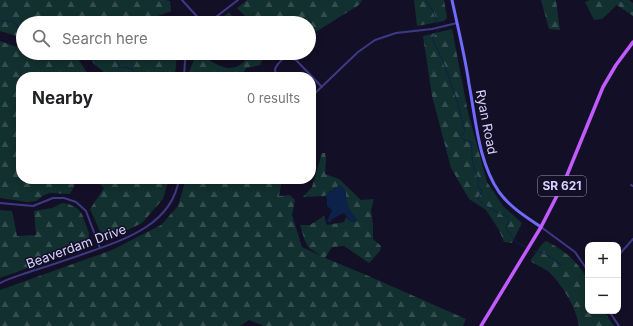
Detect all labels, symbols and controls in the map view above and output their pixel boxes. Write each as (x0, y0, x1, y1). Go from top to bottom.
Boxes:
search box (16, 16, 316, 60)
icon: search (30, 27, 52, 49)
text: Search here (62, 29, 148, 48)
text: Nearby (32, 88, 93, 108)
street label: Ryan Road (473, 88, 501, 156)
text: 0 results (247, 90, 300, 106)
road number: SR 621 (538, 176, 586, 196)
street label: Beaverdam Drive (24, 220, 128, 272)
map controls (585, 242, 621, 314)
button: + (585, 242, 621, 278)
button: − (585, 278, 621, 314)

